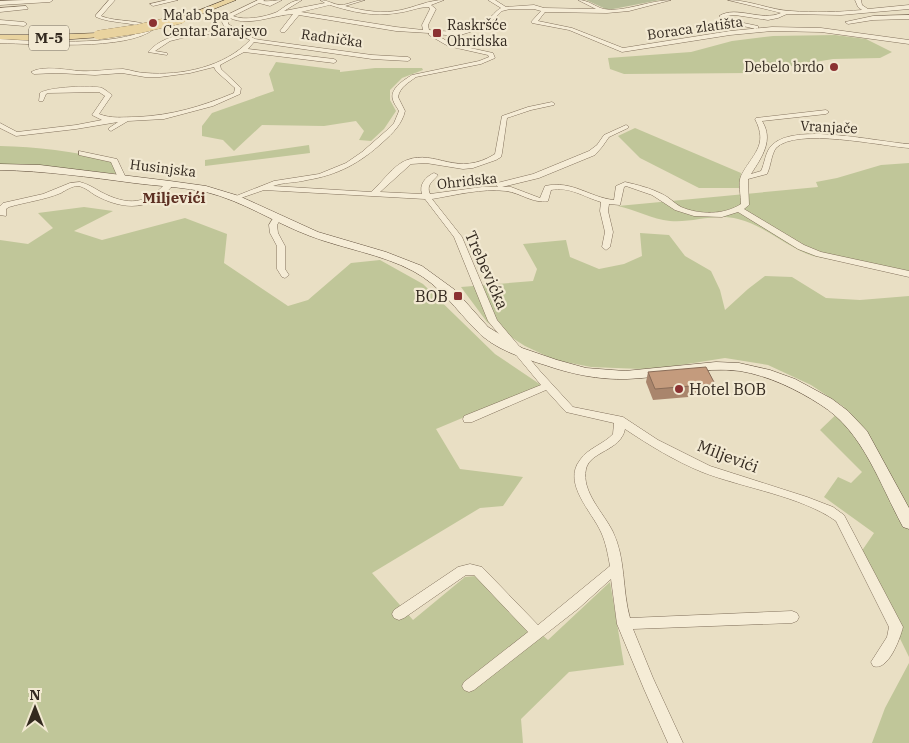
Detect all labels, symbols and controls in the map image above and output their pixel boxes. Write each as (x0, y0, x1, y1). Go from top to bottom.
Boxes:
place label: Ma'ab Spa Centar Sarajevo (163, 6, 267, 40)
street label: Boraca zlatišta (646, 12, 744, 44)
place label: Raskršće Ohridska (447, 16, 508, 50)
marker: Ma'ab Spa Centar Sarajevo (147, 17, 159, 29)
street label: Radnička (300, 25, 364, 51)
road number: M-5 (29, 26, 69, 50)
marker: Raskršće Ohridska (431, 27, 443, 39)
place label: Debelo brdo (744, 58, 824, 76)
marker: Debelo brdo (828, 61, 840, 73)
street label: Vranjače (800, 116, 858, 138)
street label: Husinjska (129, 155, 198, 181)
street label: Ohridska (436, 169, 498, 193)
district label: Miljevići (142, 188, 206, 207)
street label: Trebevićka (461, 228, 513, 313)
place label: BOB (415, 286, 448, 306)
marker: BOB (452, 290, 464, 302)
place label: Hotel BOB (689, 379, 766, 399)
marker: Hotel BOB (673, 383, 685, 395)
street label: Miljevići (694, 435, 762, 477)
north arrow (10, 683, 60, 733)
text: N (29, 686, 41, 704)

